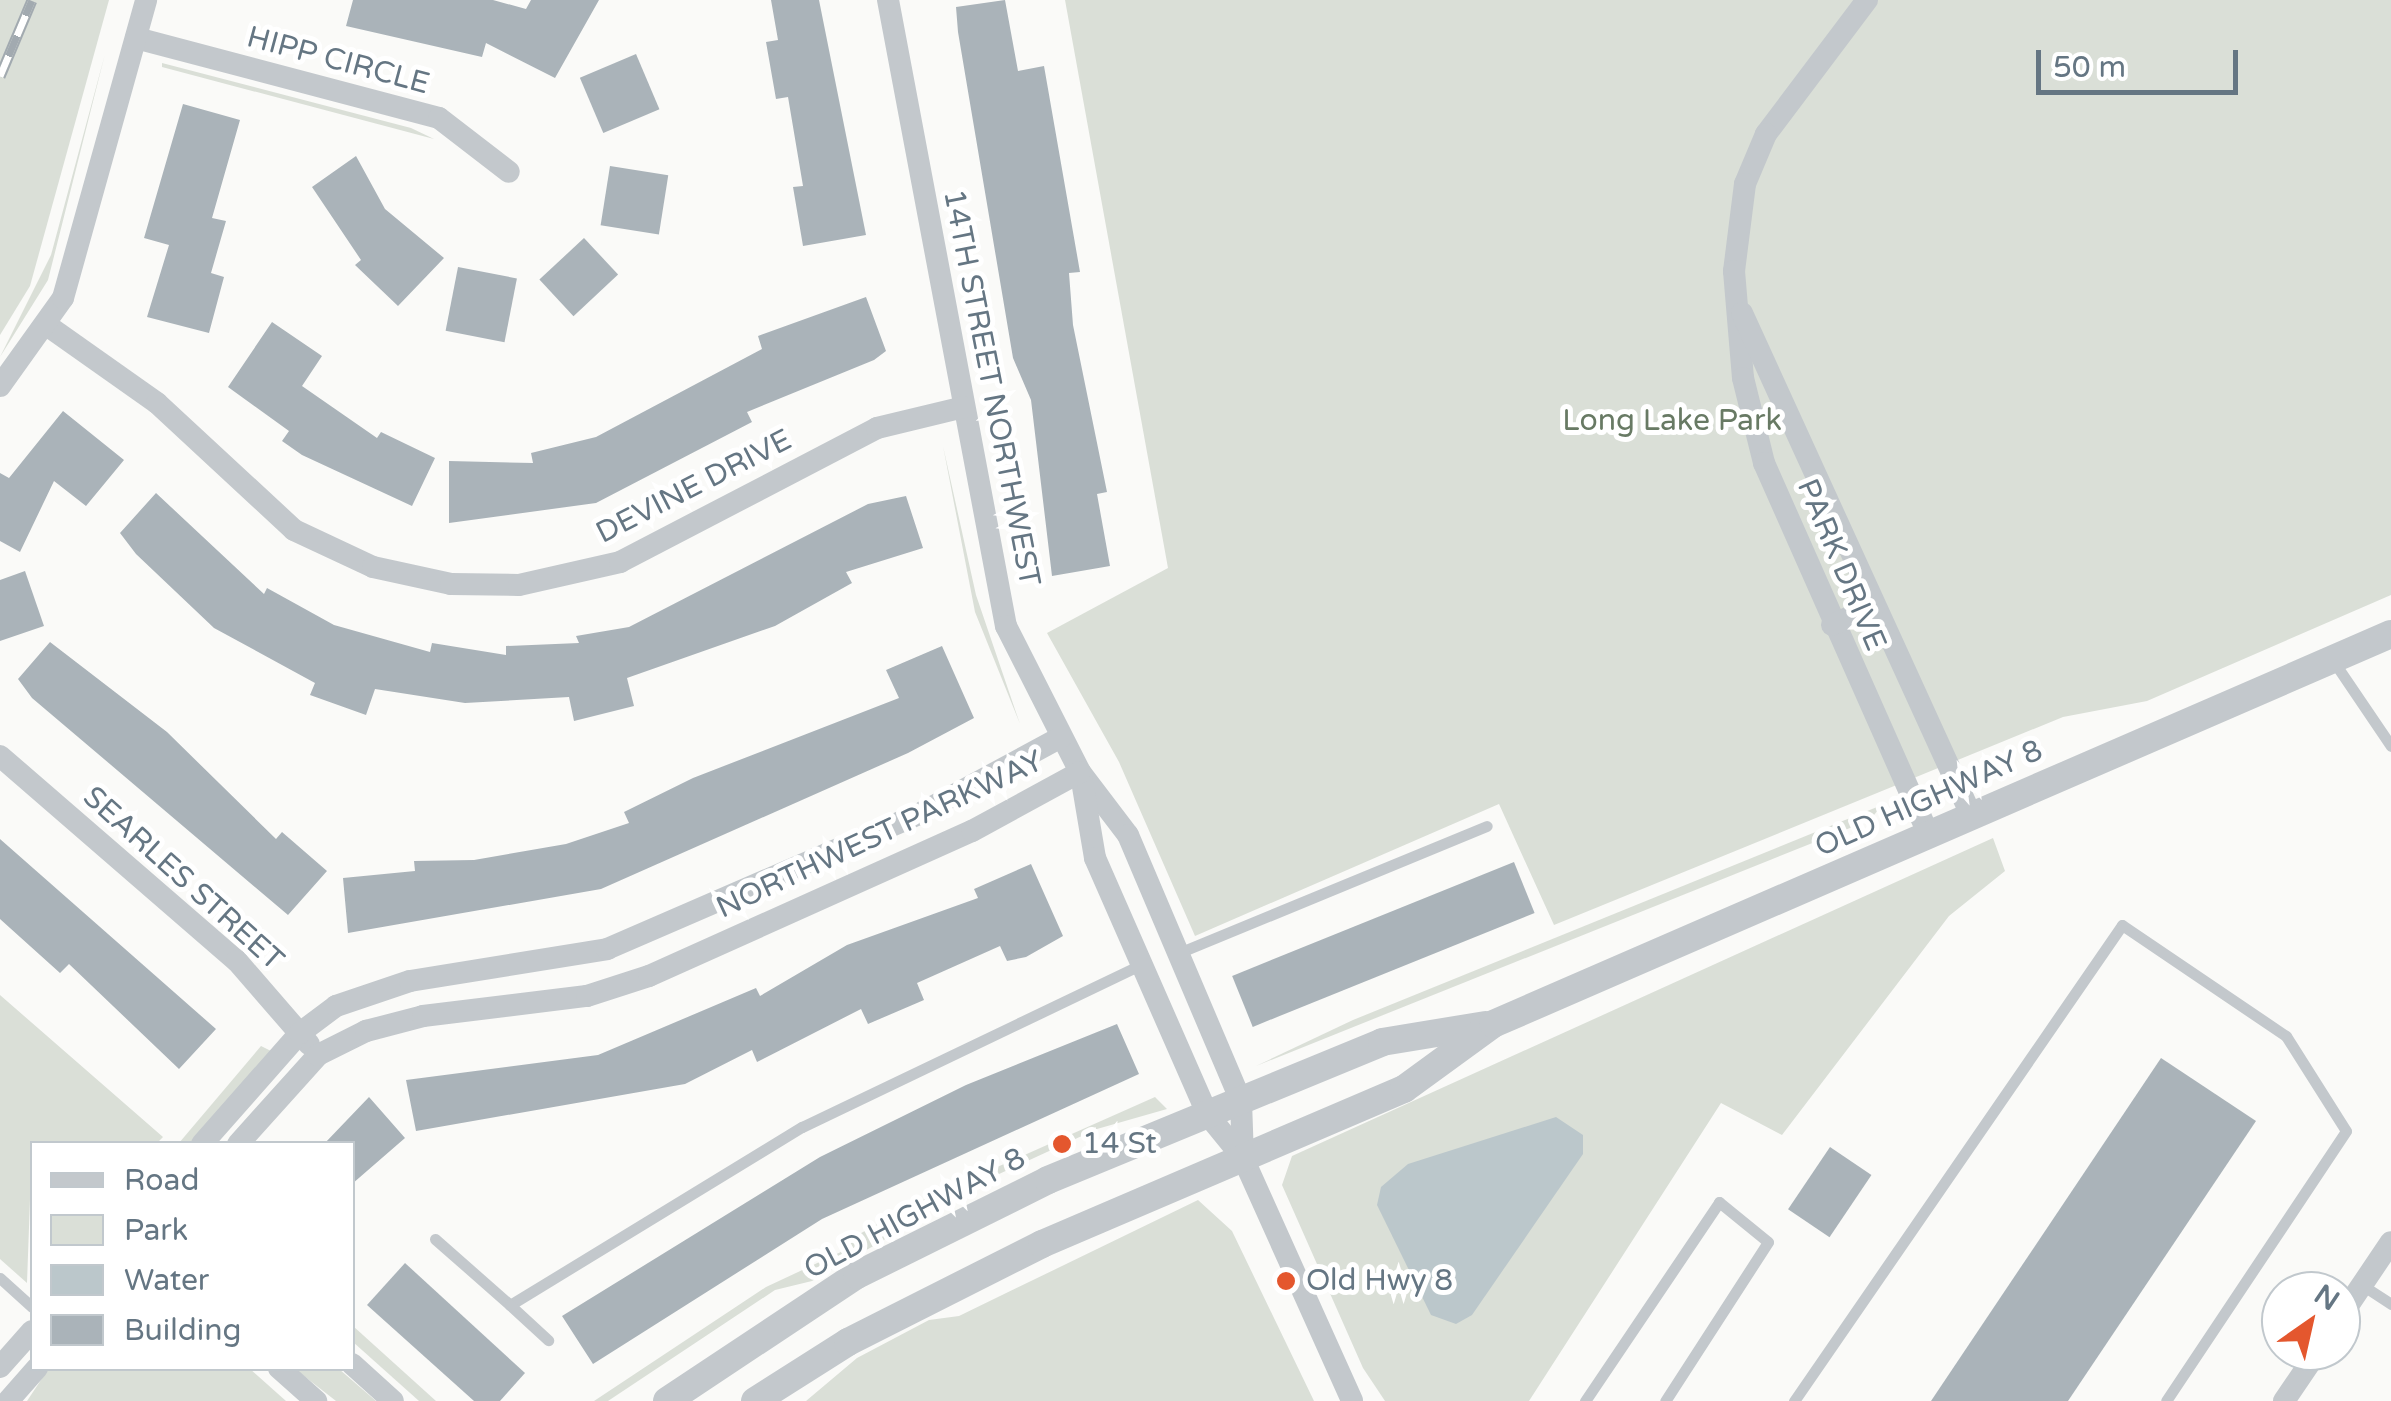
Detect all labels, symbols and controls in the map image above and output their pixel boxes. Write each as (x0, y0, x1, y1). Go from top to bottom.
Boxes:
street label: HIPP CIRCLE (243, 19, 433, 103)
scale bar (2041, 30, 2244, 92)
text: 50 m (2053, 49, 2126, 86)
street label: 14TH STREET NORTHWEST (935, 186, 1047, 590)
park label: Long Lake Park (1562, 403, 1782, 439)
street label: DEVINE DRIVE (590, 422, 798, 552)
street label: PARK DRIVE (1789, 474, 1893, 656)
street label: OLD HIGHWAY 8 (1810, 733, 2048, 865)
street label: NORTHWEST PARKWAY (711, 743, 1049, 927)
street label: SEARLES STREET (75, 779, 291, 979)
place label: 14 St (1082, 1126, 1157, 1162)
marker: 14 St (1051, 1133, 1073, 1155)
legend (30, 1141, 355, 1371)
street label: OLD HIGHWAY 8 (798, 1141, 1032, 1287)
text: Road (124, 1162, 199, 1199)
text: Park (124, 1212, 188, 1249)
text: Water (124, 1262, 209, 1299)
place label: Old Hwy 8 (1306, 1263, 1453, 1299)
marker: Old Hwy 8 (1275, 1270, 1297, 1292)
north arrow (2261, 1271, 2361, 1371)
text: N (2308, 1277, 2345, 1318)
text: Building (124, 1312, 241, 1349)

